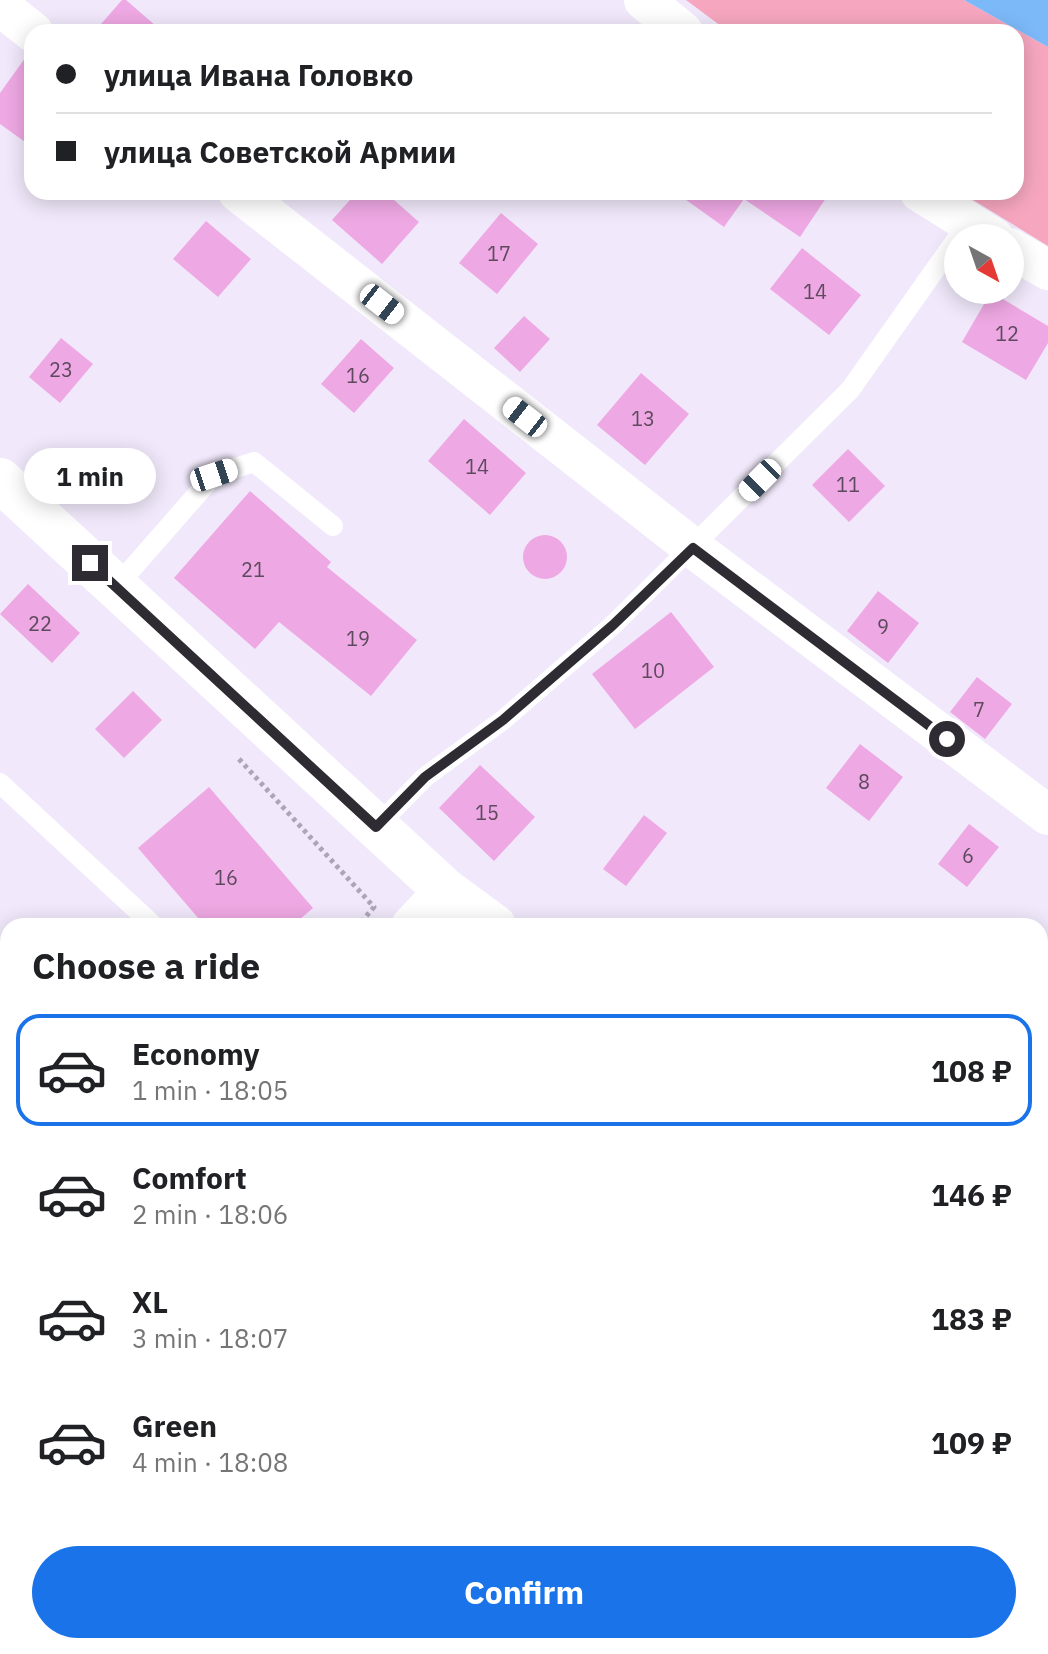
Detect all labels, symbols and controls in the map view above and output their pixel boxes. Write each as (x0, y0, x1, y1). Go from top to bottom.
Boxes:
text: улица Ивана Головко (104, 55, 413, 94)
text: улица Советской Армии (104, 132, 456, 171)
north arrow (944, 224, 1024, 304)
map controls (944, 224, 1024, 304)
house number: 17 (487, 240, 511, 267)
house number: 14 (803, 278, 827, 305)
car (356, 280, 408, 328)
house number: 12 (995, 320, 1019, 347)
house number: 23 (49, 356, 73, 383)
house number: 16 (346, 362, 370, 389)
car (499, 393, 551, 441)
house number: 13 (631, 405, 655, 432)
callout: 1 min (24, 447, 156, 503)
house number: 14 (465, 453, 489, 480)
car (735, 455, 785, 505)
car (187, 456, 241, 494)
text: 1 min (56, 459, 124, 493)
house number: 11 (836, 471, 860, 498)
route end (72, 545, 108, 581)
house number: 21 (241, 556, 265, 583)
house number: 22 (28, 610, 52, 637)
house number: 9 (877, 613, 889, 640)
house number: 19 (346, 625, 370, 652)
house number: 10 (641, 657, 665, 684)
house number: 7 (973, 696, 985, 723)
route start (929, 721, 965, 757)
house number: 8 (858, 768, 870, 795)
house number: 15 (475, 799, 499, 826)
house number: 6 (962, 842, 974, 869)
house number: 16 (214, 864, 238, 891)
text: Choose a ride (32, 942, 260, 989)
icon: car (36, 1034, 108, 1106)
text: Economy (132, 1034, 260, 1073)
text: 108 ₽ (931, 1051, 1012, 1090)
text: 1 min · 18:05 (132, 1073, 288, 1107)
icon: car (36, 1158, 108, 1230)
text: Comfort (132, 1158, 247, 1197)
text: 146 ₽ (931, 1175, 1012, 1214)
text: 2 min · 18:06 (132, 1197, 288, 1231)
icon: car (36, 1282, 108, 1354)
text: XL (132, 1282, 168, 1321)
text: 183 ₽ (931, 1299, 1012, 1338)
text: 3 min · 18:07 (132, 1321, 288, 1355)
icon: car (36, 1406, 108, 1478)
text: Green (132, 1406, 217, 1445)
text: 109 ₽ (931, 1423, 1012, 1462)
text: 4 min · 18:08 (132, 1445, 288, 1479)
button: Confirm (32, 1546, 1016, 1638)

